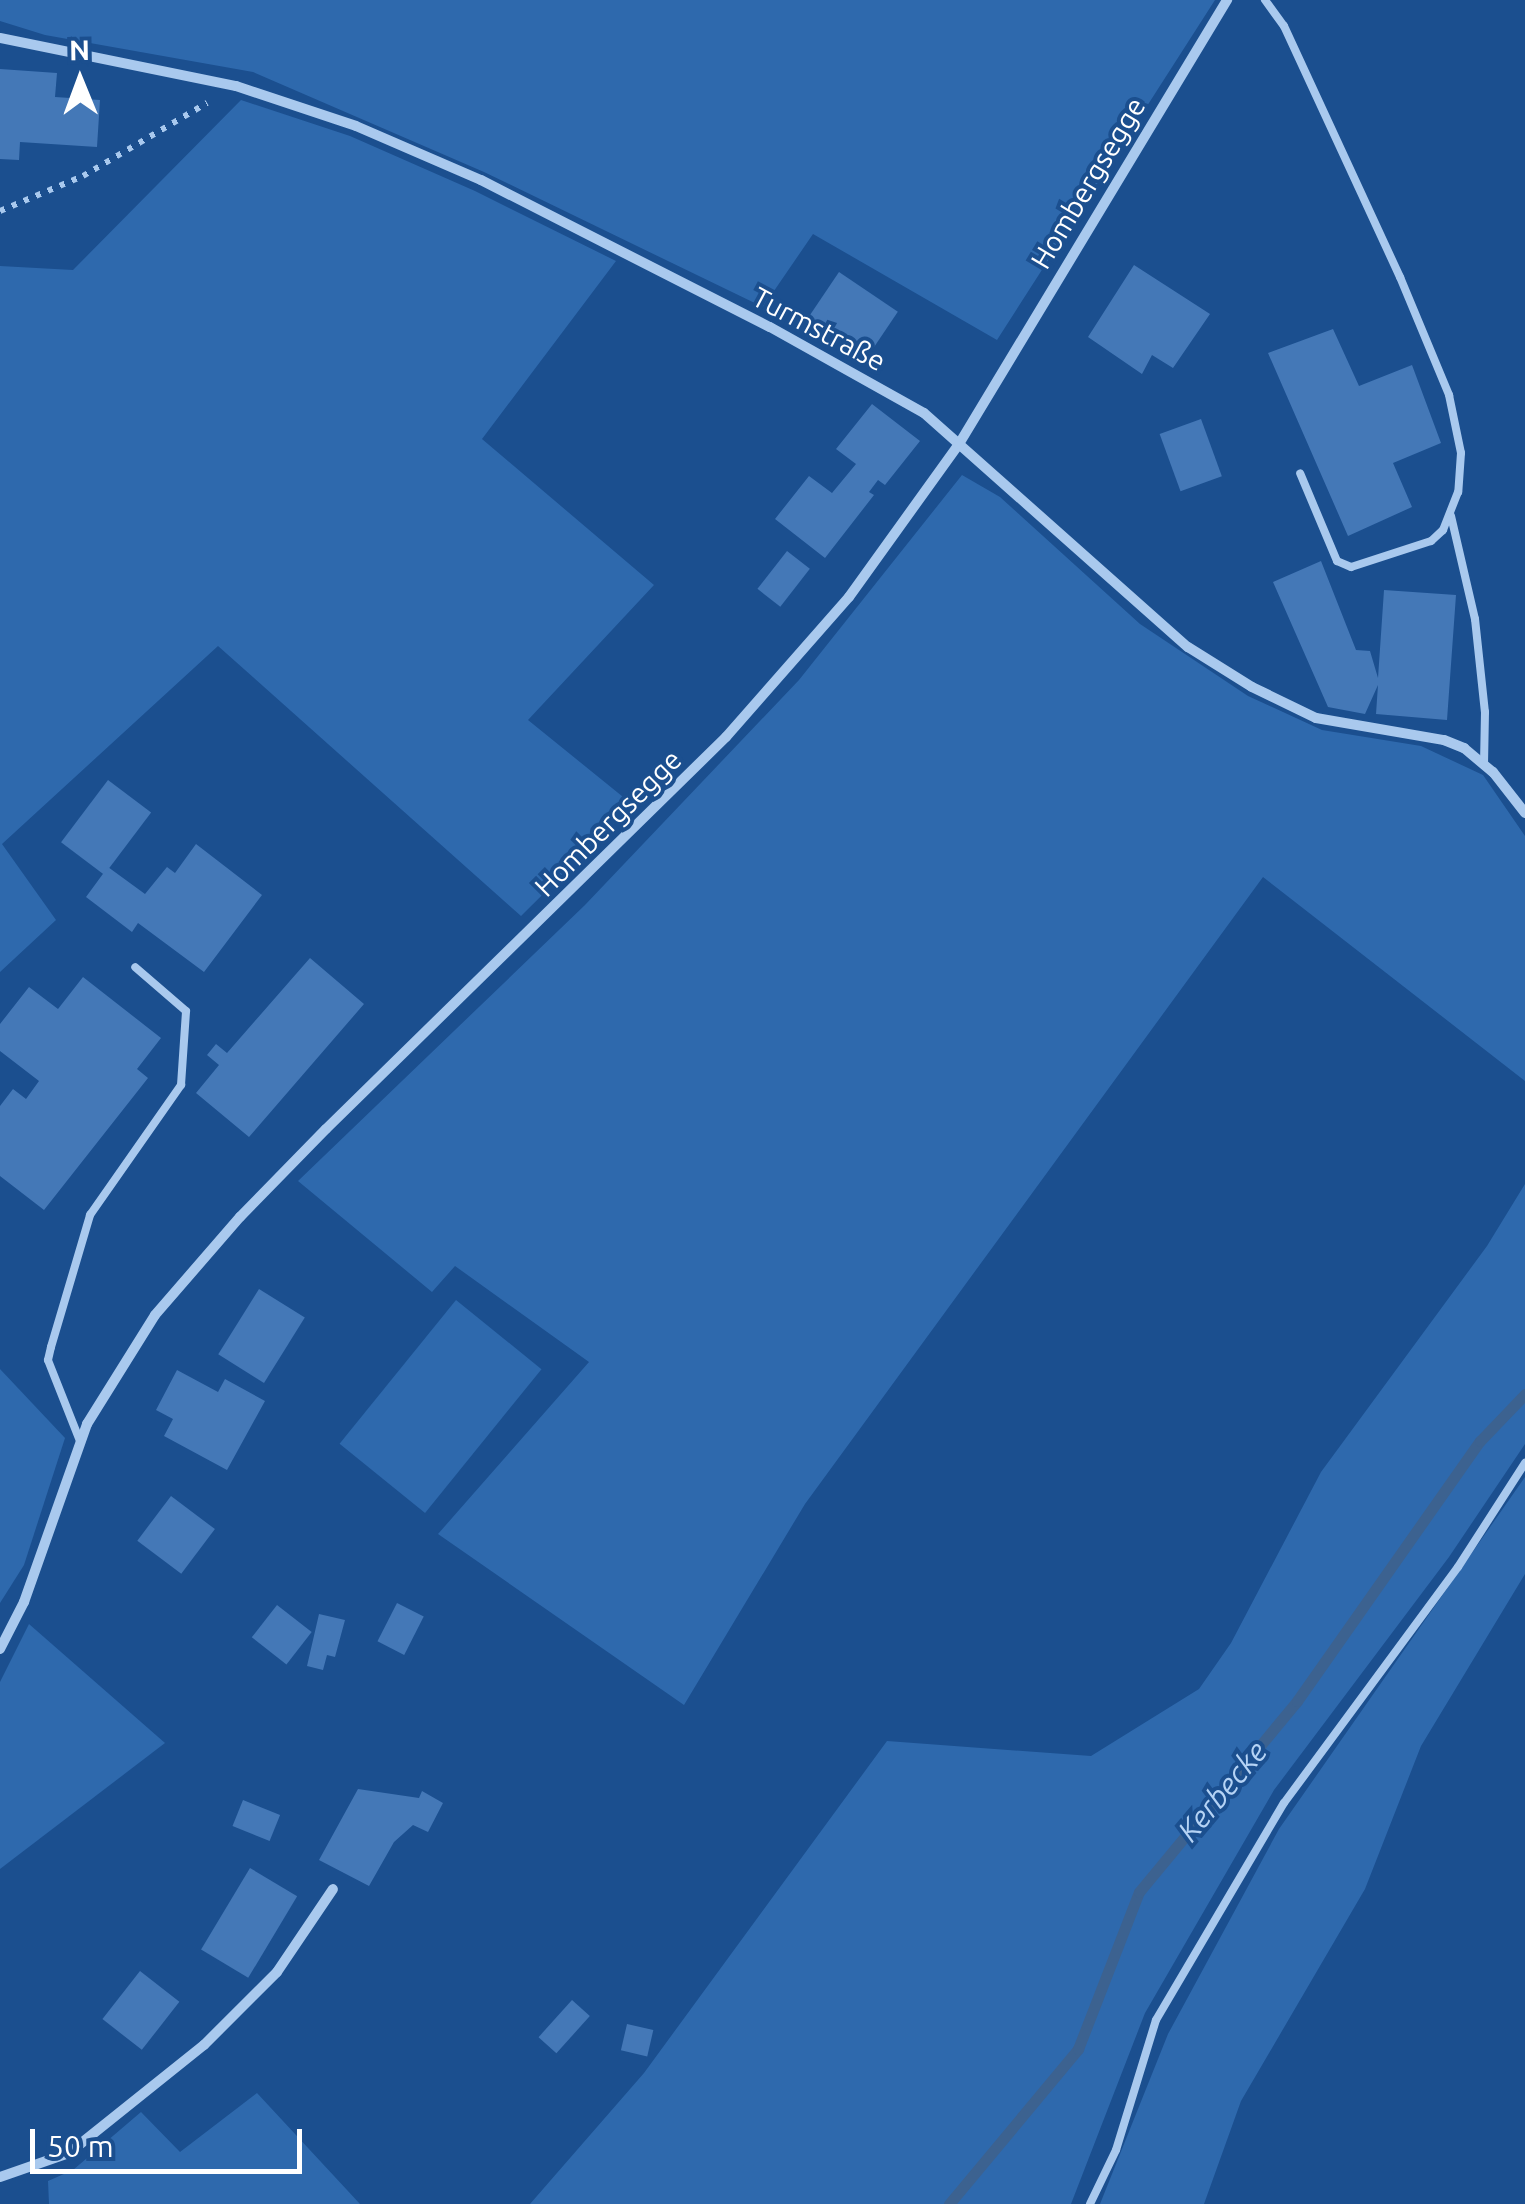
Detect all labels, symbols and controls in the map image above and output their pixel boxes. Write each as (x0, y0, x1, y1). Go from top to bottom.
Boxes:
north arrow (30, 30, 130, 130)
text: N (69, 34, 90, 65)
street label: Hombergsegge (1024, 91, 1152, 275)
street label: Turmstraße (747, 280, 891, 378)
street label: Hombergsegge (528, 743, 688, 903)
water label: Kerbecke (1170, 1734, 1274, 1848)
scale bar (35, 2109, 308, 2171)
text: 50 m (47, 2129, 114, 2163)

